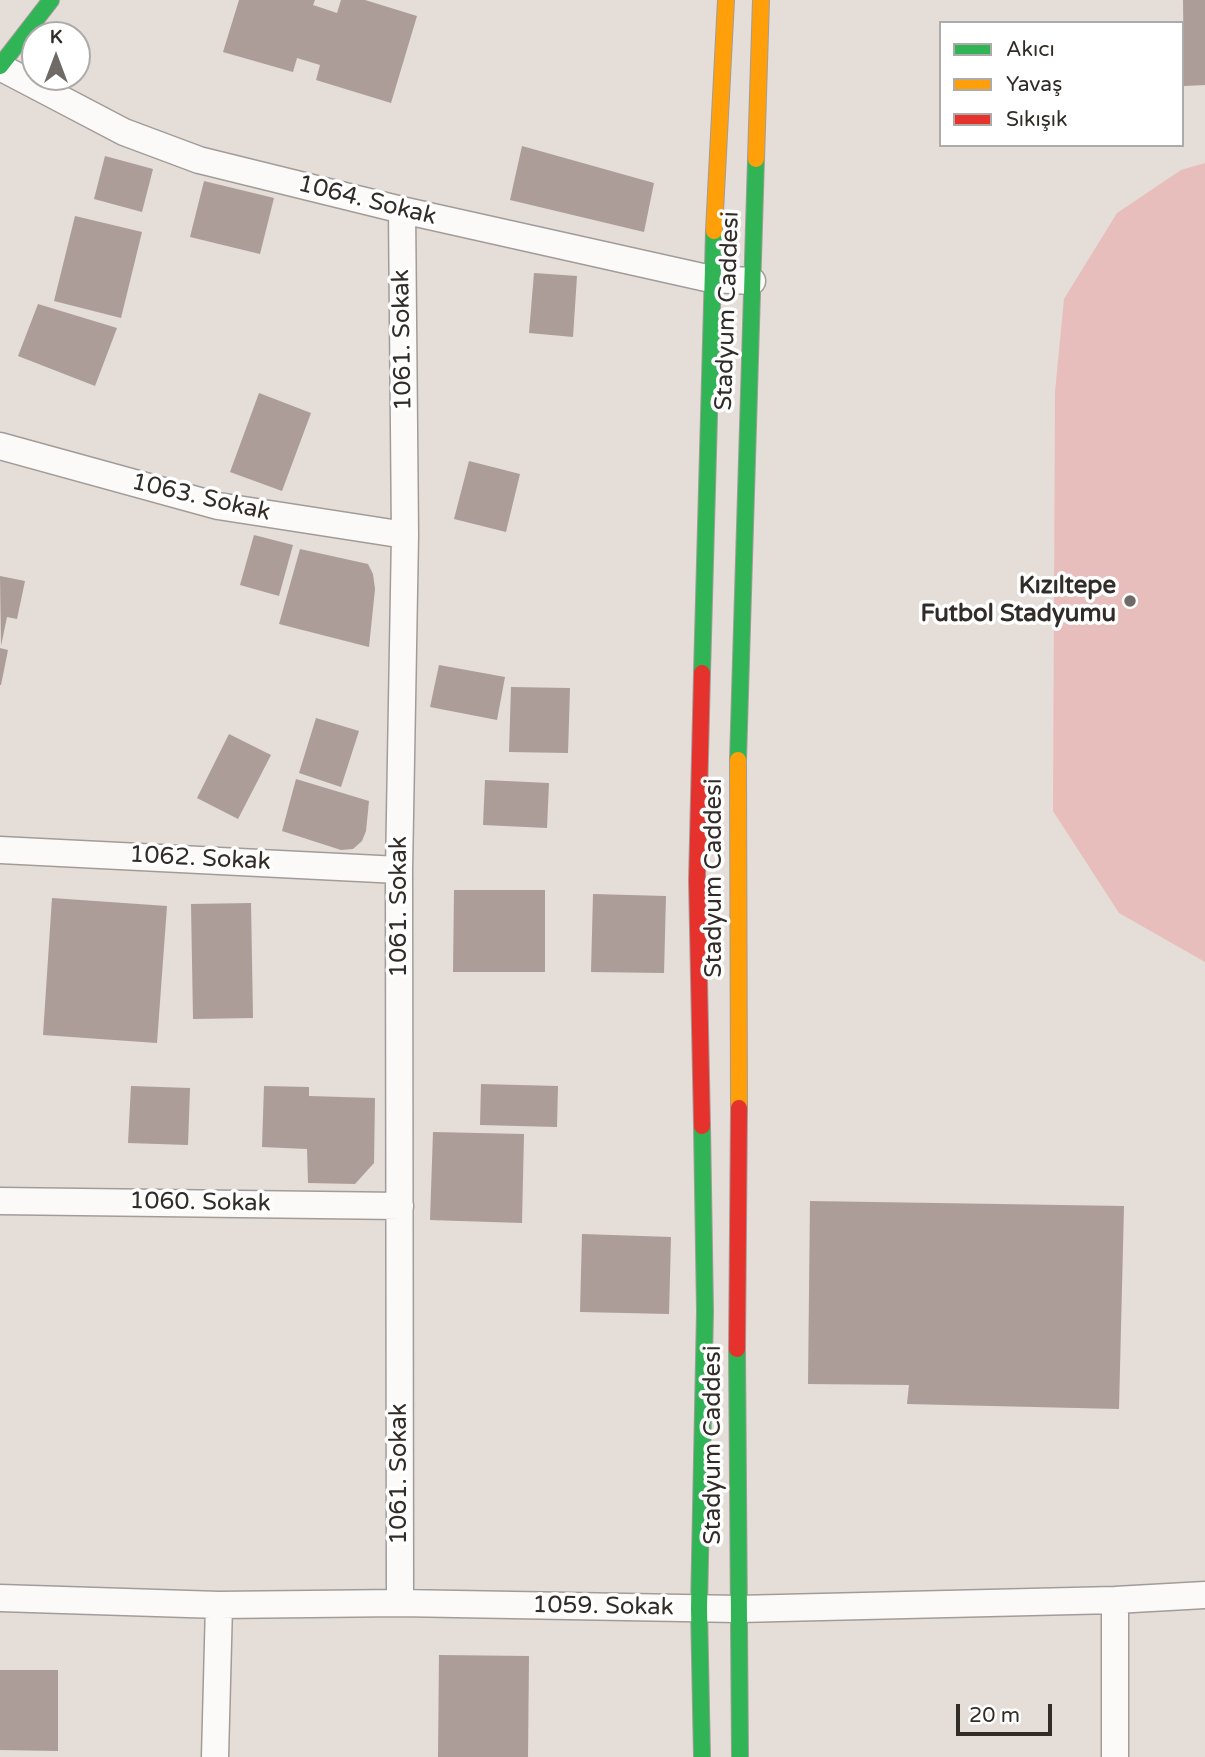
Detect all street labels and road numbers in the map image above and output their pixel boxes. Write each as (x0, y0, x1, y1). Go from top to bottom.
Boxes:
street label: 1064. Sokak (295, 170, 439, 232)
street label: Stadyum Caddesi (710, 211, 746, 411)
street label: 1061. Sokak (387, 269, 419, 411)
street label: 1063. Sokak (129, 468, 273, 528)
street label: Stadyum Caddesi (701, 778, 729, 978)
street label: 1061. Sokak (386, 836, 414, 978)
street label: 1062. Sokak (129, 841, 271, 877)
street label: 1060. Sokak (129, 1187, 271, 1219)
street label: Stadyum Caddesi (700, 1345, 728, 1545)
street label: 1061. Sokak (386, 1403, 414, 1545)
street label: 1059. Sokak (532, 1591, 674, 1623)

